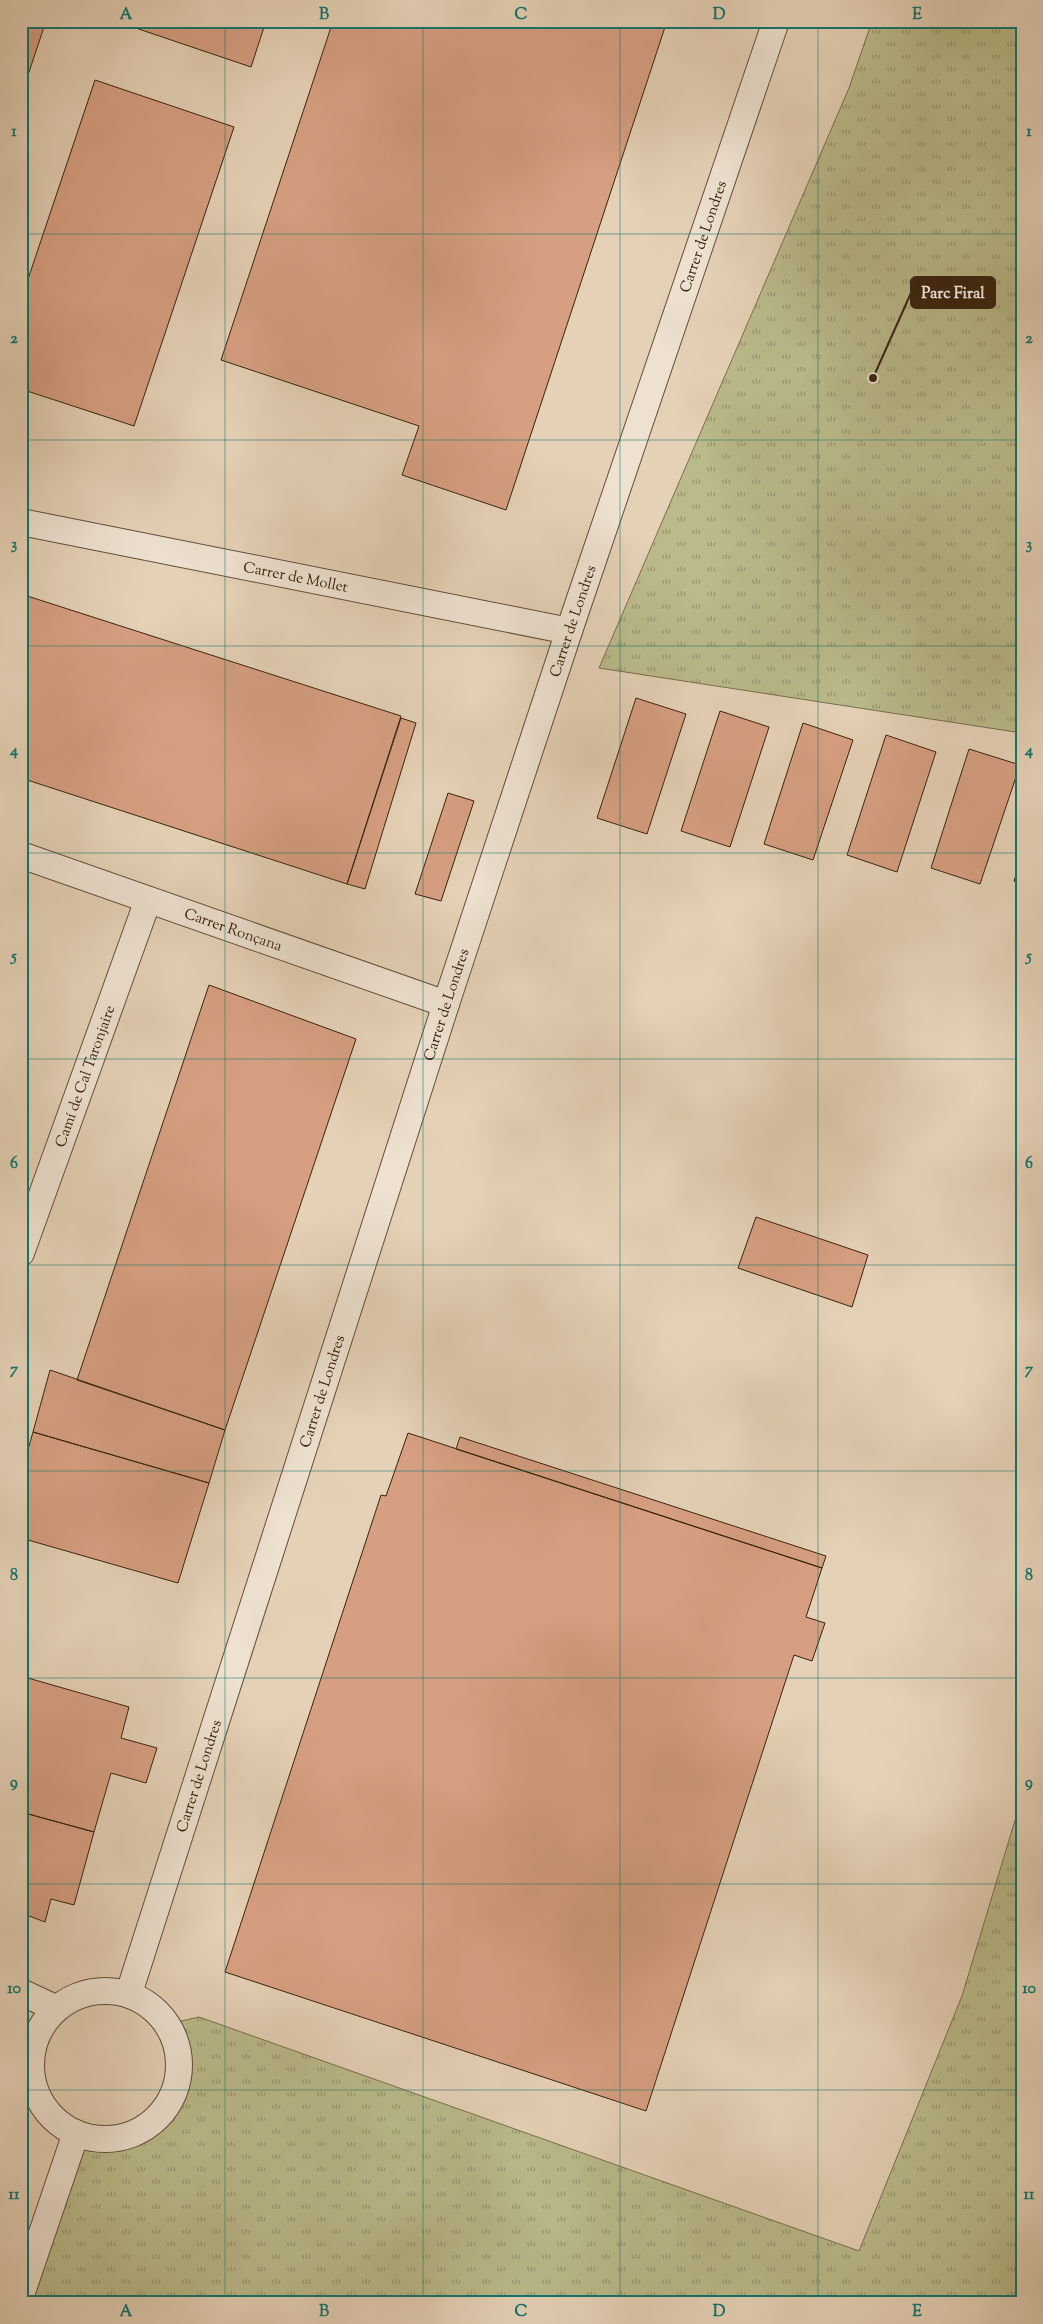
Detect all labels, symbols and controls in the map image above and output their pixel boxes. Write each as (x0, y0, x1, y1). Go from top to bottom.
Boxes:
text: A (120, 4, 133, 27)
text: B (319, 4, 329, 27)
text: C (515, 4, 528, 27)
text: D (713, 4, 726, 27)
text: E (912, 4, 922, 27)
text: 1 (11, 121, 17, 144)
text: 1 (1026, 121, 1032, 144)
street label: Carrer de Londres (676, 178, 733, 296)
callout: Parc Firal (911, 277, 995, 308)
text: Parc Firal (921, 283, 985, 306)
text: 2 (10, 328, 18, 351)
text: 2 (1025, 328, 1033, 351)
text: 3 (11, 534, 18, 557)
text: 3 (1026, 534, 1033, 557)
street label: Carrer de Mollet (241, 557, 349, 599)
street label: Carrer de Londres (545, 562, 603, 680)
text: 4 (9, 740, 18, 763)
text: 4 (1024, 740, 1033, 763)
street label: Carrer Ronçana (181, 904, 285, 958)
text: 5 (9, 946, 17, 969)
street label: Carrer de Londres (419, 946, 476, 1064)
text: 5 (1024, 946, 1032, 969)
street label: Camí de Cal Taronjaire (51, 1003, 121, 1151)
text: 6 (10, 1153, 18, 1176)
text: 6 (1025, 1153, 1033, 1176)
street label: Carrer de Londres (295, 1333, 351, 1451)
text: 7 (10, 1359, 19, 1382)
text: 7 (1025, 1359, 1034, 1382)
text: 8 (10, 1565, 18, 1588)
text: 8 (1025, 1565, 1033, 1588)
street label: Carrer de Londres (172, 1717, 228, 1835)
text: 9 (10, 1772, 18, 1795)
text: 9 (1025, 1772, 1033, 1795)
text: 10 (7, 1978, 21, 2001)
text: 10 (1022, 1978, 1036, 2001)
text: 11 (9, 2184, 20, 2207)
text: 11 (1024, 2184, 1035, 2207)
text: A (120, 2301, 133, 2324)
text: B (319, 2301, 329, 2324)
text: C (515, 2301, 528, 2324)
text: D (713, 2301, 726, 2324)
text: E (912, 2301, 922, 2324)

